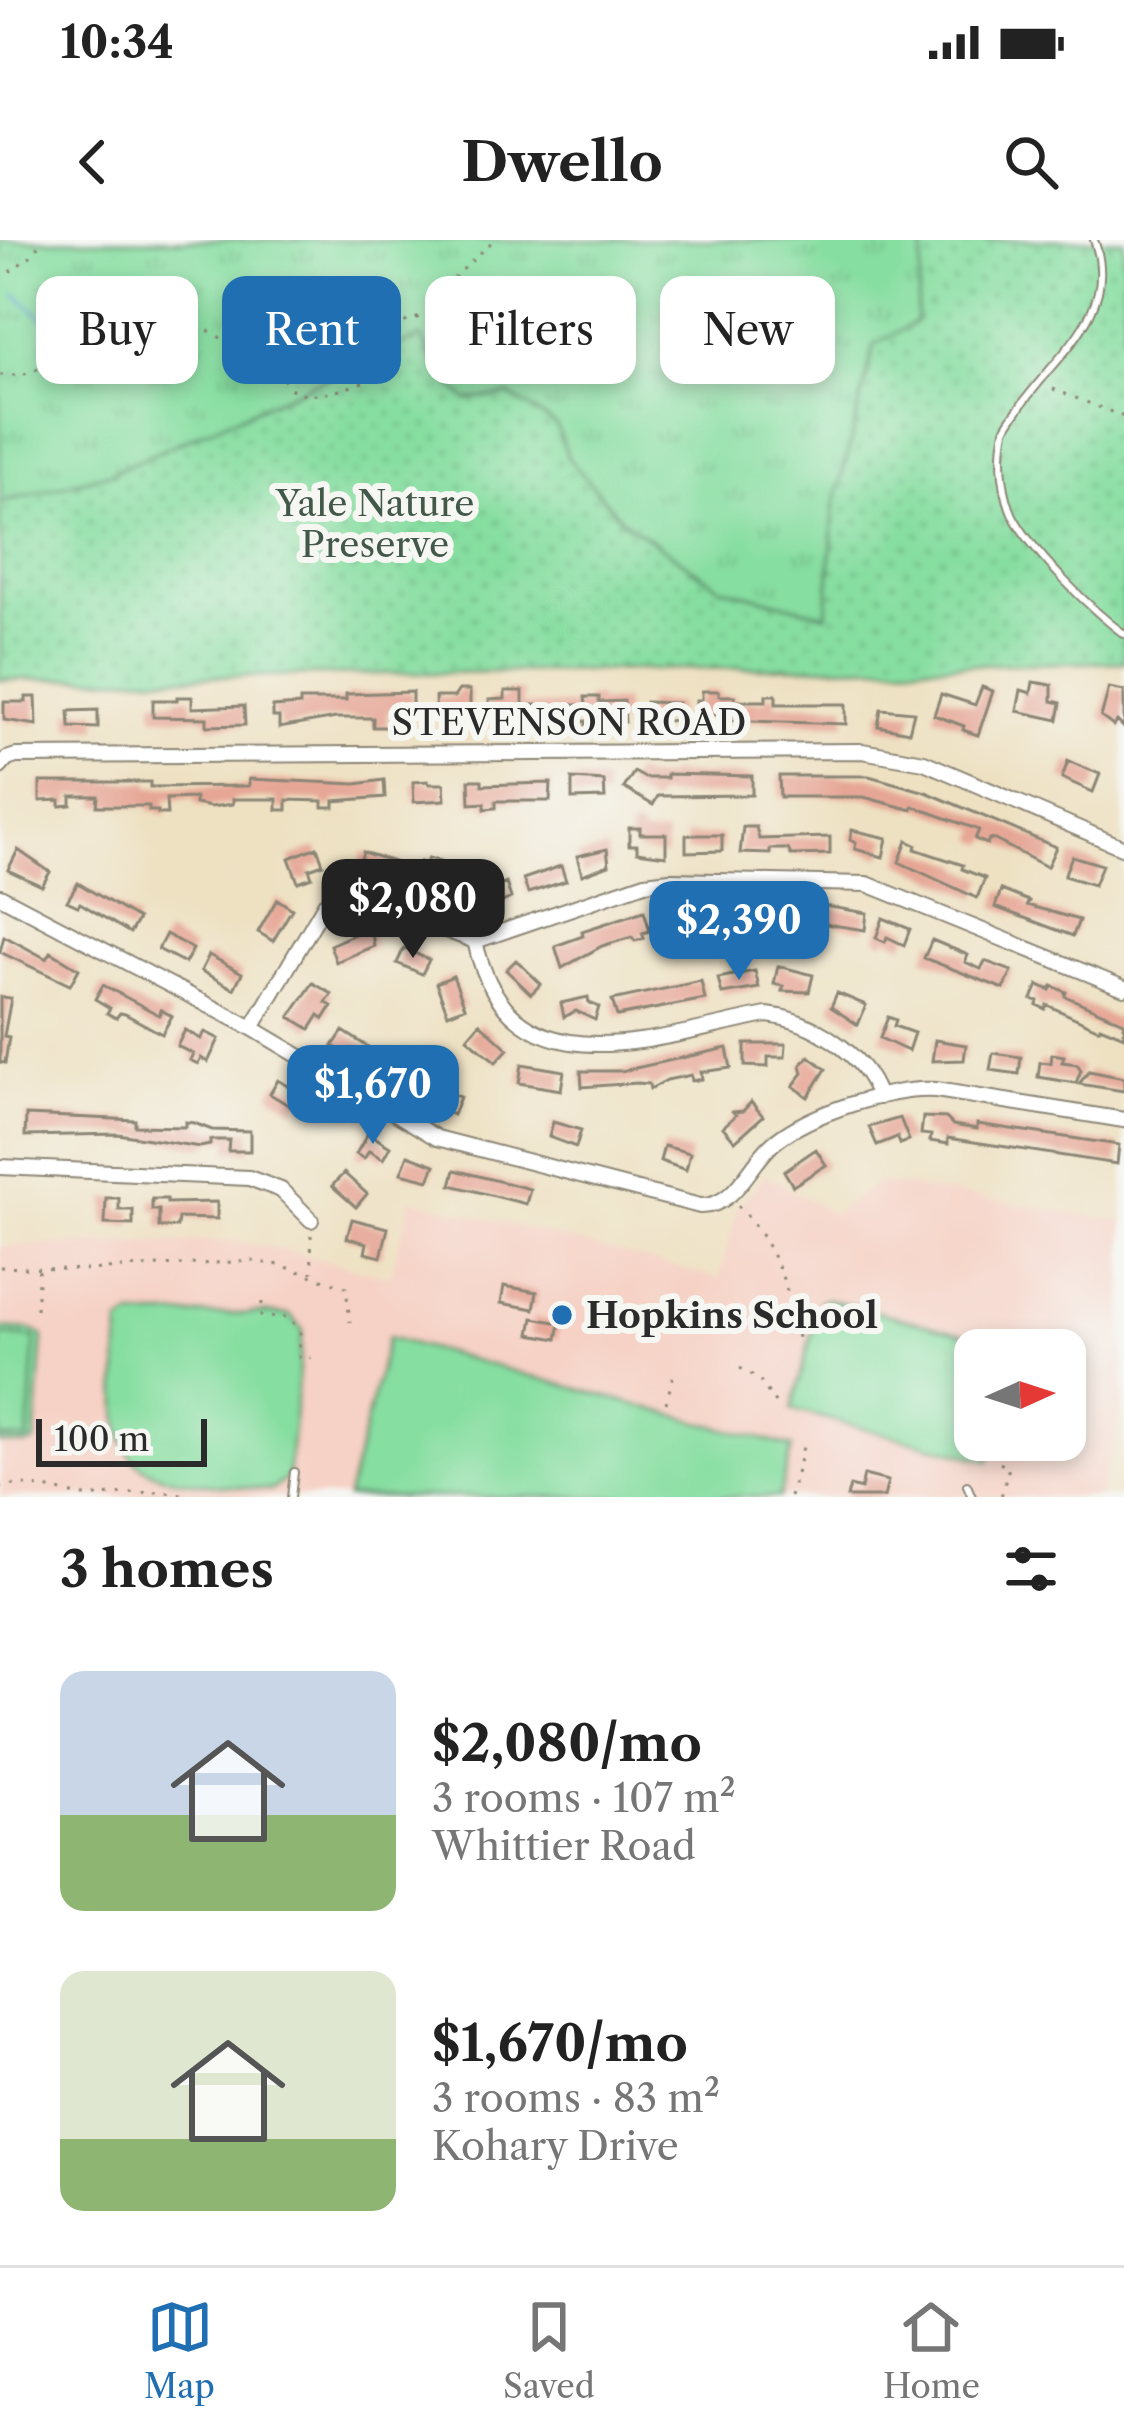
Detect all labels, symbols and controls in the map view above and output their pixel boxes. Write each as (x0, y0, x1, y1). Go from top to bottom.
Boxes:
text: 10:34 (60, 14, 174, 70)
icon: back (60, 129, 126, 195)
text: Dwello (461, 129, 663, 195)
icon: search (998, 129, 1064, 195)
chip: Buy (36, 276, 198, 384)
chip: Rent (222, 276, 401, 384)
chip: Filters (425, 276, 636, 384)
chip: New (660, 276, 835, 384)
park label: Yale Nature Preserve (274, 481, 475, 566)
street label: STEVENSON ROAD (392, 700, 746, 744)
pin: $2,080 (315, 859, 511, 961)
text: $2,080 (349, 874, 477, 922)
pin: $2,390 (641, 881, 837, 983)
text: $2,390 (676, 896, 802, 944)
pin: $1,670 (275, 1045, 471, 1147)
text: $1,670 (314, 1060, 432, 1108)
place label: Hopkins School (586, 1293, 878, 1337)
marker: Hopkins School (549, 1302, 575, 1328)
north arrow (954, 1329, 1086, 1461)
map controls (954, 1329, 1086, 1461)
scale bar (36, 1413, 207, 1466)
text: 100 m (54, 1419, 149, 1460)
icon: filters (998, 1536, 1064, 1602)
text: 3 homes (60, 1538, 274, 1600)
text: $2,080/mo (432, 1712, 702, 1774)
icon: home (156, 1719, 300, 1863)
text: 3 rooms · 107 m² (432, 1774, 736, 1822)
text: Whittier Road (432, 1822, 696, 1870)
text: $1,670/mo (432, 2012, 688, 2074)
icon: home (156, 2019, 300, 2163)
text: 3 rooms · 83 m² (432, 2074, 720, 2122)
text: Kohary Drive (432, 2122, 679, 2170)
tab: Map (144, 2294, 215, 2407)
tab: Saved (503, 2294, 595, 2407)
tab: Home (883, 2294, 980, 2407)

